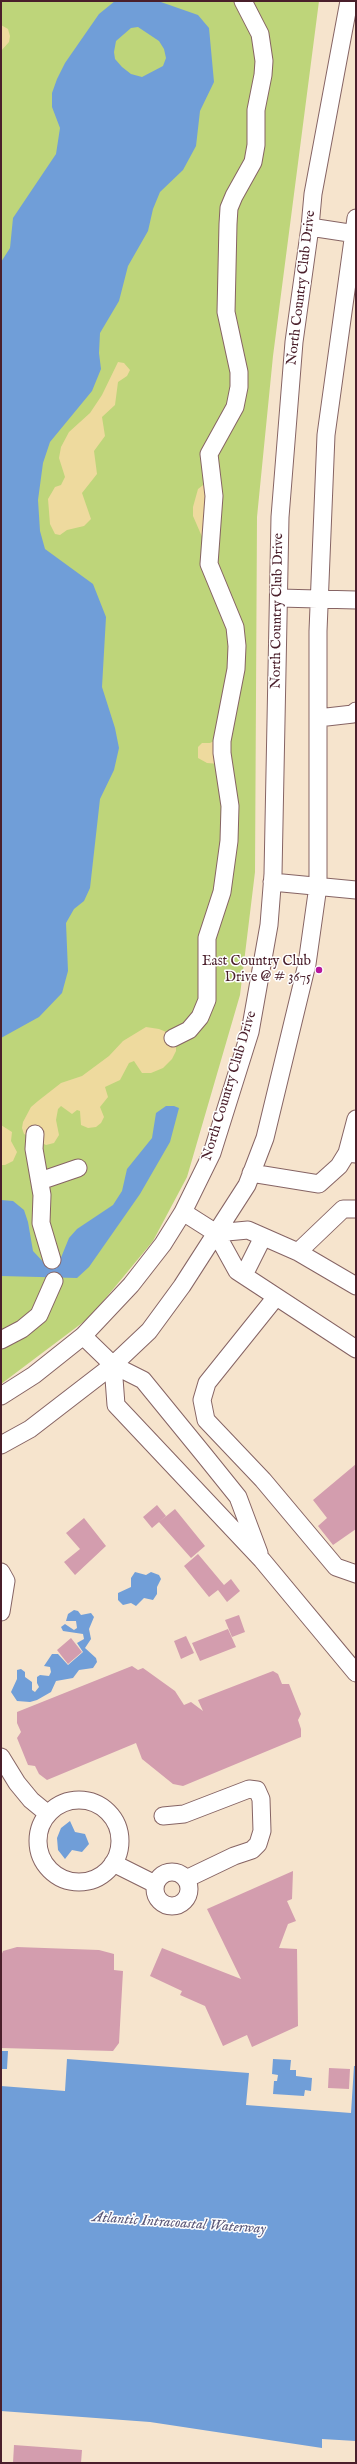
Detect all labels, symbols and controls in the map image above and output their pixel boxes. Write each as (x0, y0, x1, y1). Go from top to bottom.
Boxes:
street label: North Country Club Drive (284, 210, 320, 366)
street label: North Country Club Drive (268, 533, 288, 689)
place label: East Country Club Drive @ # 3675 (202, 954, 311, 986)
marker: East Country Club Drive @ # 3675 (314, 965, 324, 975)
street label: North Country Club Drive (199, 1009, 261, 1163)
water label: Atlantic Intracoastal Waterway (91, 2209, 267, 2239)

